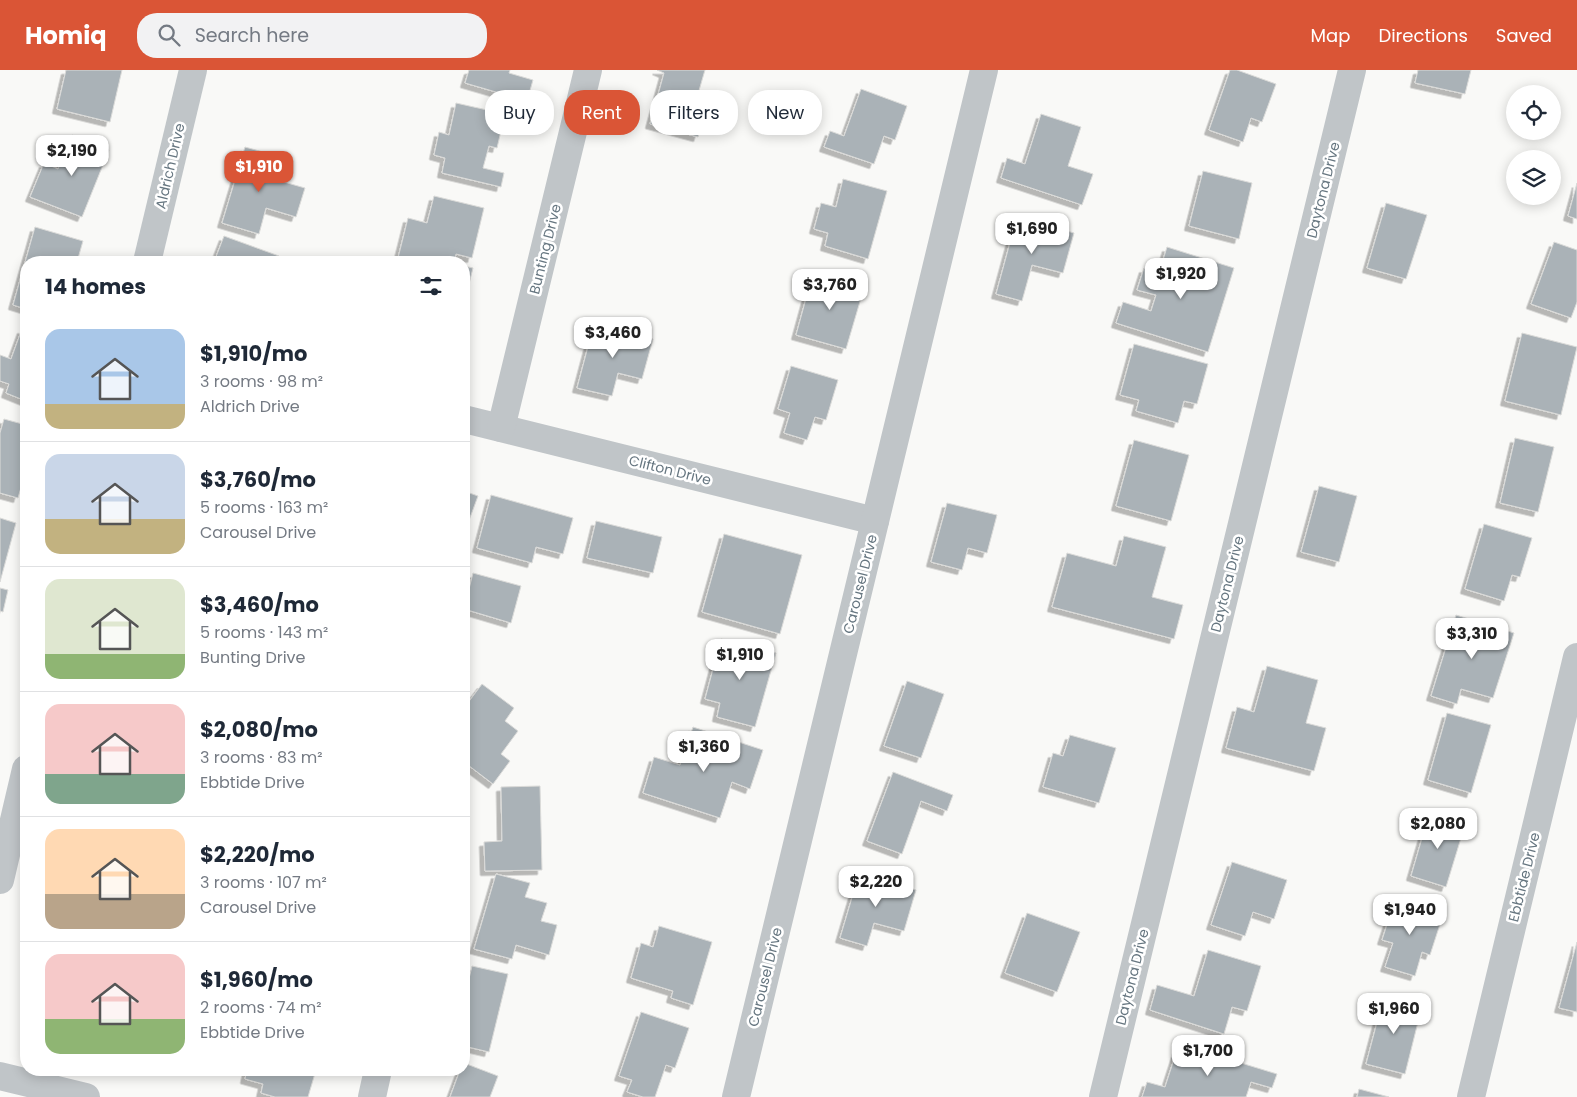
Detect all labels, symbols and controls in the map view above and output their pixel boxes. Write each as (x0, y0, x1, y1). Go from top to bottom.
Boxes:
search box (137, 13, 487, 58)
text: Homiq (25, 19, 107, 52)
icon: search (155, 21, 183, 49)
text: Search here (195, 22, 309, 49)
text: Map (1311, 23, 1350, 48)
text: Directions (1378, 23, 1468, 48)
text: Saved (1496, 23, 1552, 48)
map controls (1506, 85, 1561, 205)
button: locate (1506, 85, 1561, 140)
chip: Buy (485, 90, 554, 135)
chip: Rent (564, 90, 640, 135)
chip: Filters (650, 90, 738, 135)
chip: New (748, 90, 822, 135)
street label: Aldrich Drive (150, 121, 190, 211)
pin: $2,190 (31, 134, 113, 177)
text: $2,190 (47, 139, 97, 162)
street label: Daytona Drive (1301, 139, 1345, 240)
pin: $1,910 (218, 150, 300, 193)
button: layers (1506, 150, 1561, 205)
text: $1,910 (235, 155, 283, 178)
street label: Bunting Drive (524, 201, 566, 296)
pin: $1,690 (991, 212, 1073, 255)
text: $1,690 (1006, 217, 1058, 240)
pin: $1,920 (1140, 258, 1222, 300)
text: $1,920 (1156, 262, 1206, 285)
pin: $3,760 (789, 268, 871, 311)
text: 14 homes (45, 272, 146, 301)
icon: filters (417, 272, 445, 300)
text: $3,760 (803, 273, 857, 296)
pin: $3,460 (572, 316, 654, 359)
text: $3,460 (585, 321, 641, 344)
text: $1,910/mo (200, 339, 307, 368)
icon: home (85, 349, 145, 409)
text: 3 rooms · 98 m² (200, 370, 323, 393)
text: Aldrich Drive (200, 395, 300, 418)
street label: Clifton Drive (627, 450, 714, 490)
text: $3,760/mo (200, 465, 316, 494)
icon: home (85, 474, 145, 534)
text: 5 rooms · 163 m² (200, 496, 328, 519)
text: Carousel Drive (200, 521, 316, 544)
street label: Carousel Drive (838, 532, 882, 636)
street label: Daytona Drive (1205, 533, 1249, 634)
text: $3,460/mo (200, 590, 319, 619)
icon: home (85, 599, 145, 659)
pin: $3,310 (1431, 618, 1513, 660)
text: 5 rooms · 143 m² (200, 621, 328, 644)
text: $3,310 (1447, 622, 1497, 645)
pin: $1,910 (699, 638, 781, 681)
text: $1,910 (716, 643, 764, 666)
text: Bunting Drive (200, 646, 306, 669)
text: $2,080/mo (200, 715, 318, 744)
icon: home (85, 724, 145, 784)
pin: $1,360 (663, 730, 745, 773)
text: $1,360 (678, 735, 730, 758)
text: 3 rooms · 83 m² (200, 746, 322, 769)
text: Ebbtide Drive (200, 771, 305, 794)
pin: $2,080 (1397, 808, 1479, 850)
text: $2,080 (1410, 812, 1466, 835)
street label: Ebbtide Drive (1503, 830, 1545, 924)
text: $2,220/mo (200, 840, 315, 869)
icon: home (85, 849, 145, 909)
pin: $2,220 (835, 866, 917, 908)
text: $2,220 (850, 870, 902, 893)
text: 3 rooms · 107 m² (200, 871, 327, 894)
pin: $1,940 (1369, 894, 1451, 936)
text: Carousel Drive (200, 896, 316, 919)
text: $1,940 (1384, 898, 1436, 921)
street label: Carousel Drive (743, 925, 787, 1029)
street label: Daytona Drive (1110, 926, 1154, 1027)
text: $1,960/mo (200, 965, 313, 994)
icon: home (85, 974, 145, 1034)
pin: $1,960 (1353, 992, 1435, 1035)
text: 2 rooms · 74 m² (200, 996, 322, 1019)
text: $1,960 (1368, 997, 1420, 1020)
text: Ebbtide Drive (200, 1021, 305, 1044)
pin: $1,700 (1167, 1034, 1249, 1077)
text: $1,700 (1183, 1039, 1233, 1062)

